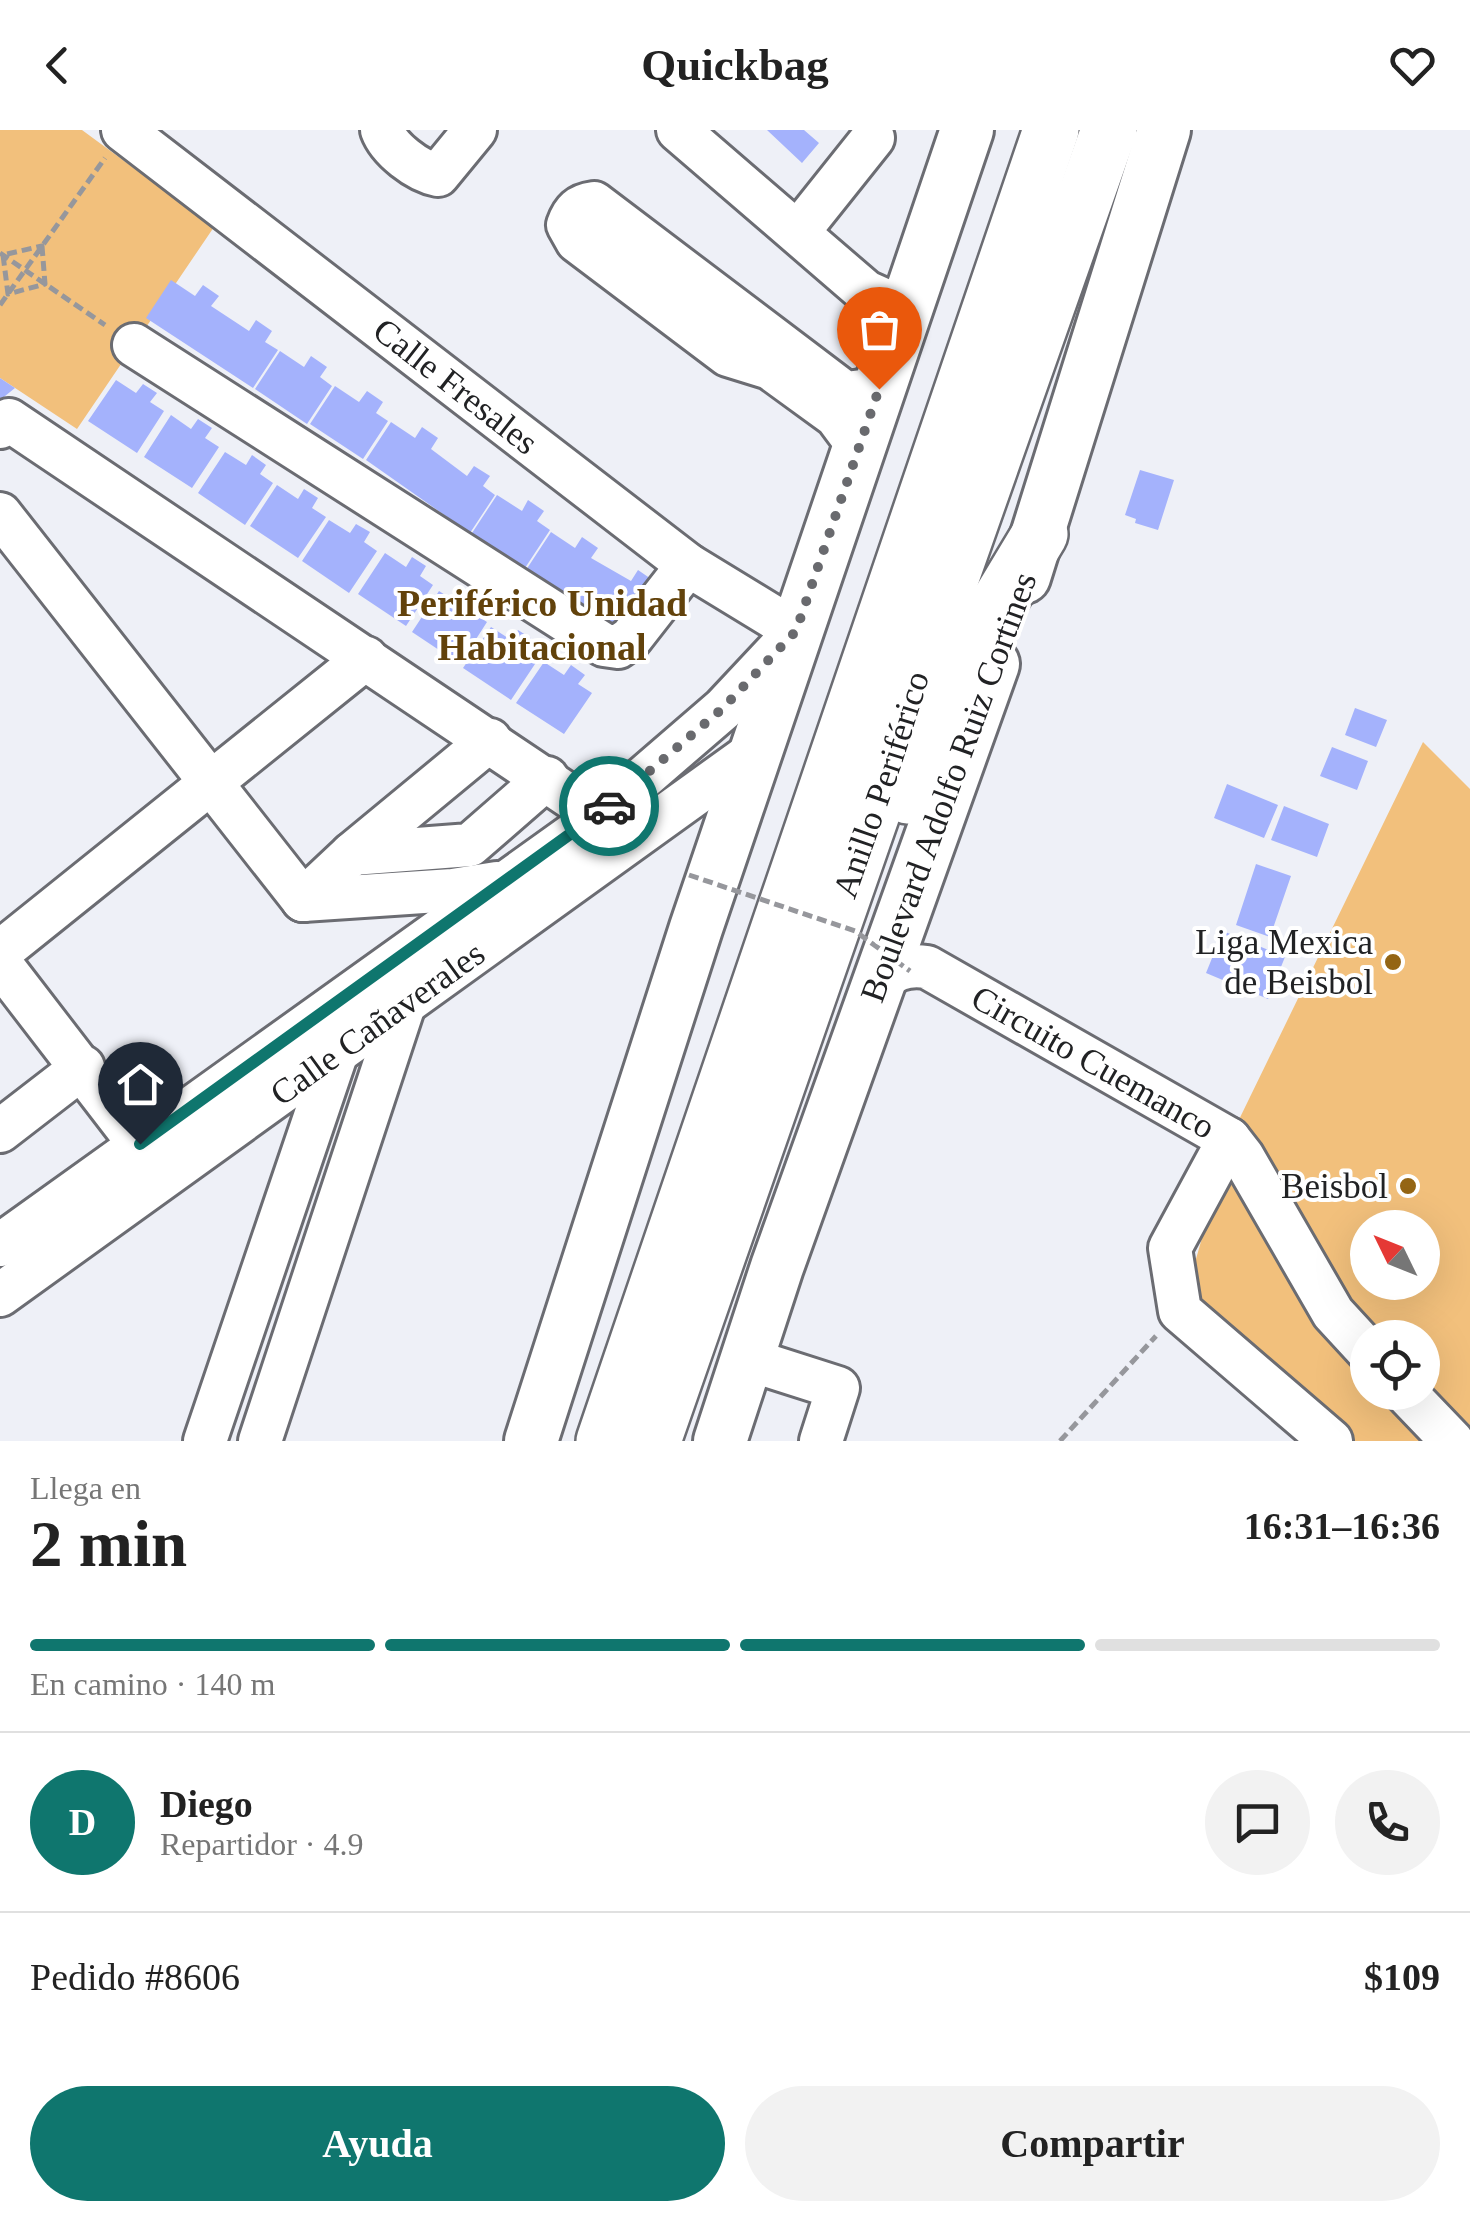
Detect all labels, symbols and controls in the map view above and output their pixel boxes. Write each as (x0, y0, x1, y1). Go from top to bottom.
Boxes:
icon: back (30, 38, 85, 93)
icon: heart (1385, 38, 1440, 93)
text: Quickbag (641, 40, 829, 90)
pin (837, 287, 922, 390)
icon: bag (852, 302, 907, 357)
street label: Calle Fresales (366, 310, 545, 462)
street label: Boulevard Adolfo Ruiz Cortines (853, 567, 1044, 1007)
district label: Periférico Unidad Habitacional (397, 582, 687, 668)
street label: Anillo Periférico (825, 667, 937, 903)
courier (559, 756, 659, 856)
icon: car (582, 779, 637, 834)
place label: Liga Mexica de Beisbol (1195, 923, 1373, 1002)
street label: Calle Cañaverales (263, 934, 492, 1114)
marker: Liga Mexica de Beisbol (1382, 951, 1404, 973)
street label: Circuito Cuemanco (965, 978, 1222, 1147)
pin (98, 1042, 183, 1145)
icon: home (113, 1057, 168, 1112)
place label: Beisbol (1281, 1167, 1388, 1206)
marker: Beisbol (1397, 1175, 1419, 1197)
north arrow (1350, 1210, 1440, 1300)
map controls (1350, 1210, 1440, 1410)
button: locate (1350, 1320, 1440, 1410)
text: Llega en (30, 1470, 141, 1506)
text: 16:31–16:36 (1244, 1505, 1440, 1547)
text: 2 min (30, 1508, 187, 1580)
text: En camino · 140 m (30, 1666, 275, 1702)
button: chat (1205, 1770, 1310, 1875)
button: phone (1335, 1770, 1440, 1875)
text: Diego (160, 1783, 253, 1825)
text: D (69, 1801, 96, 1843)
text: Repartidor · 4.9 (160, 1826, 364, 1862)
text: Pedido #8606 (30, 1956, 240, 1998)
text: $109 (1364, 1956, 1440, 1998)
button: Ayuda (30, 2086, 725, 2201)
button: Compartir (745, 2086, 1440, 2201)

